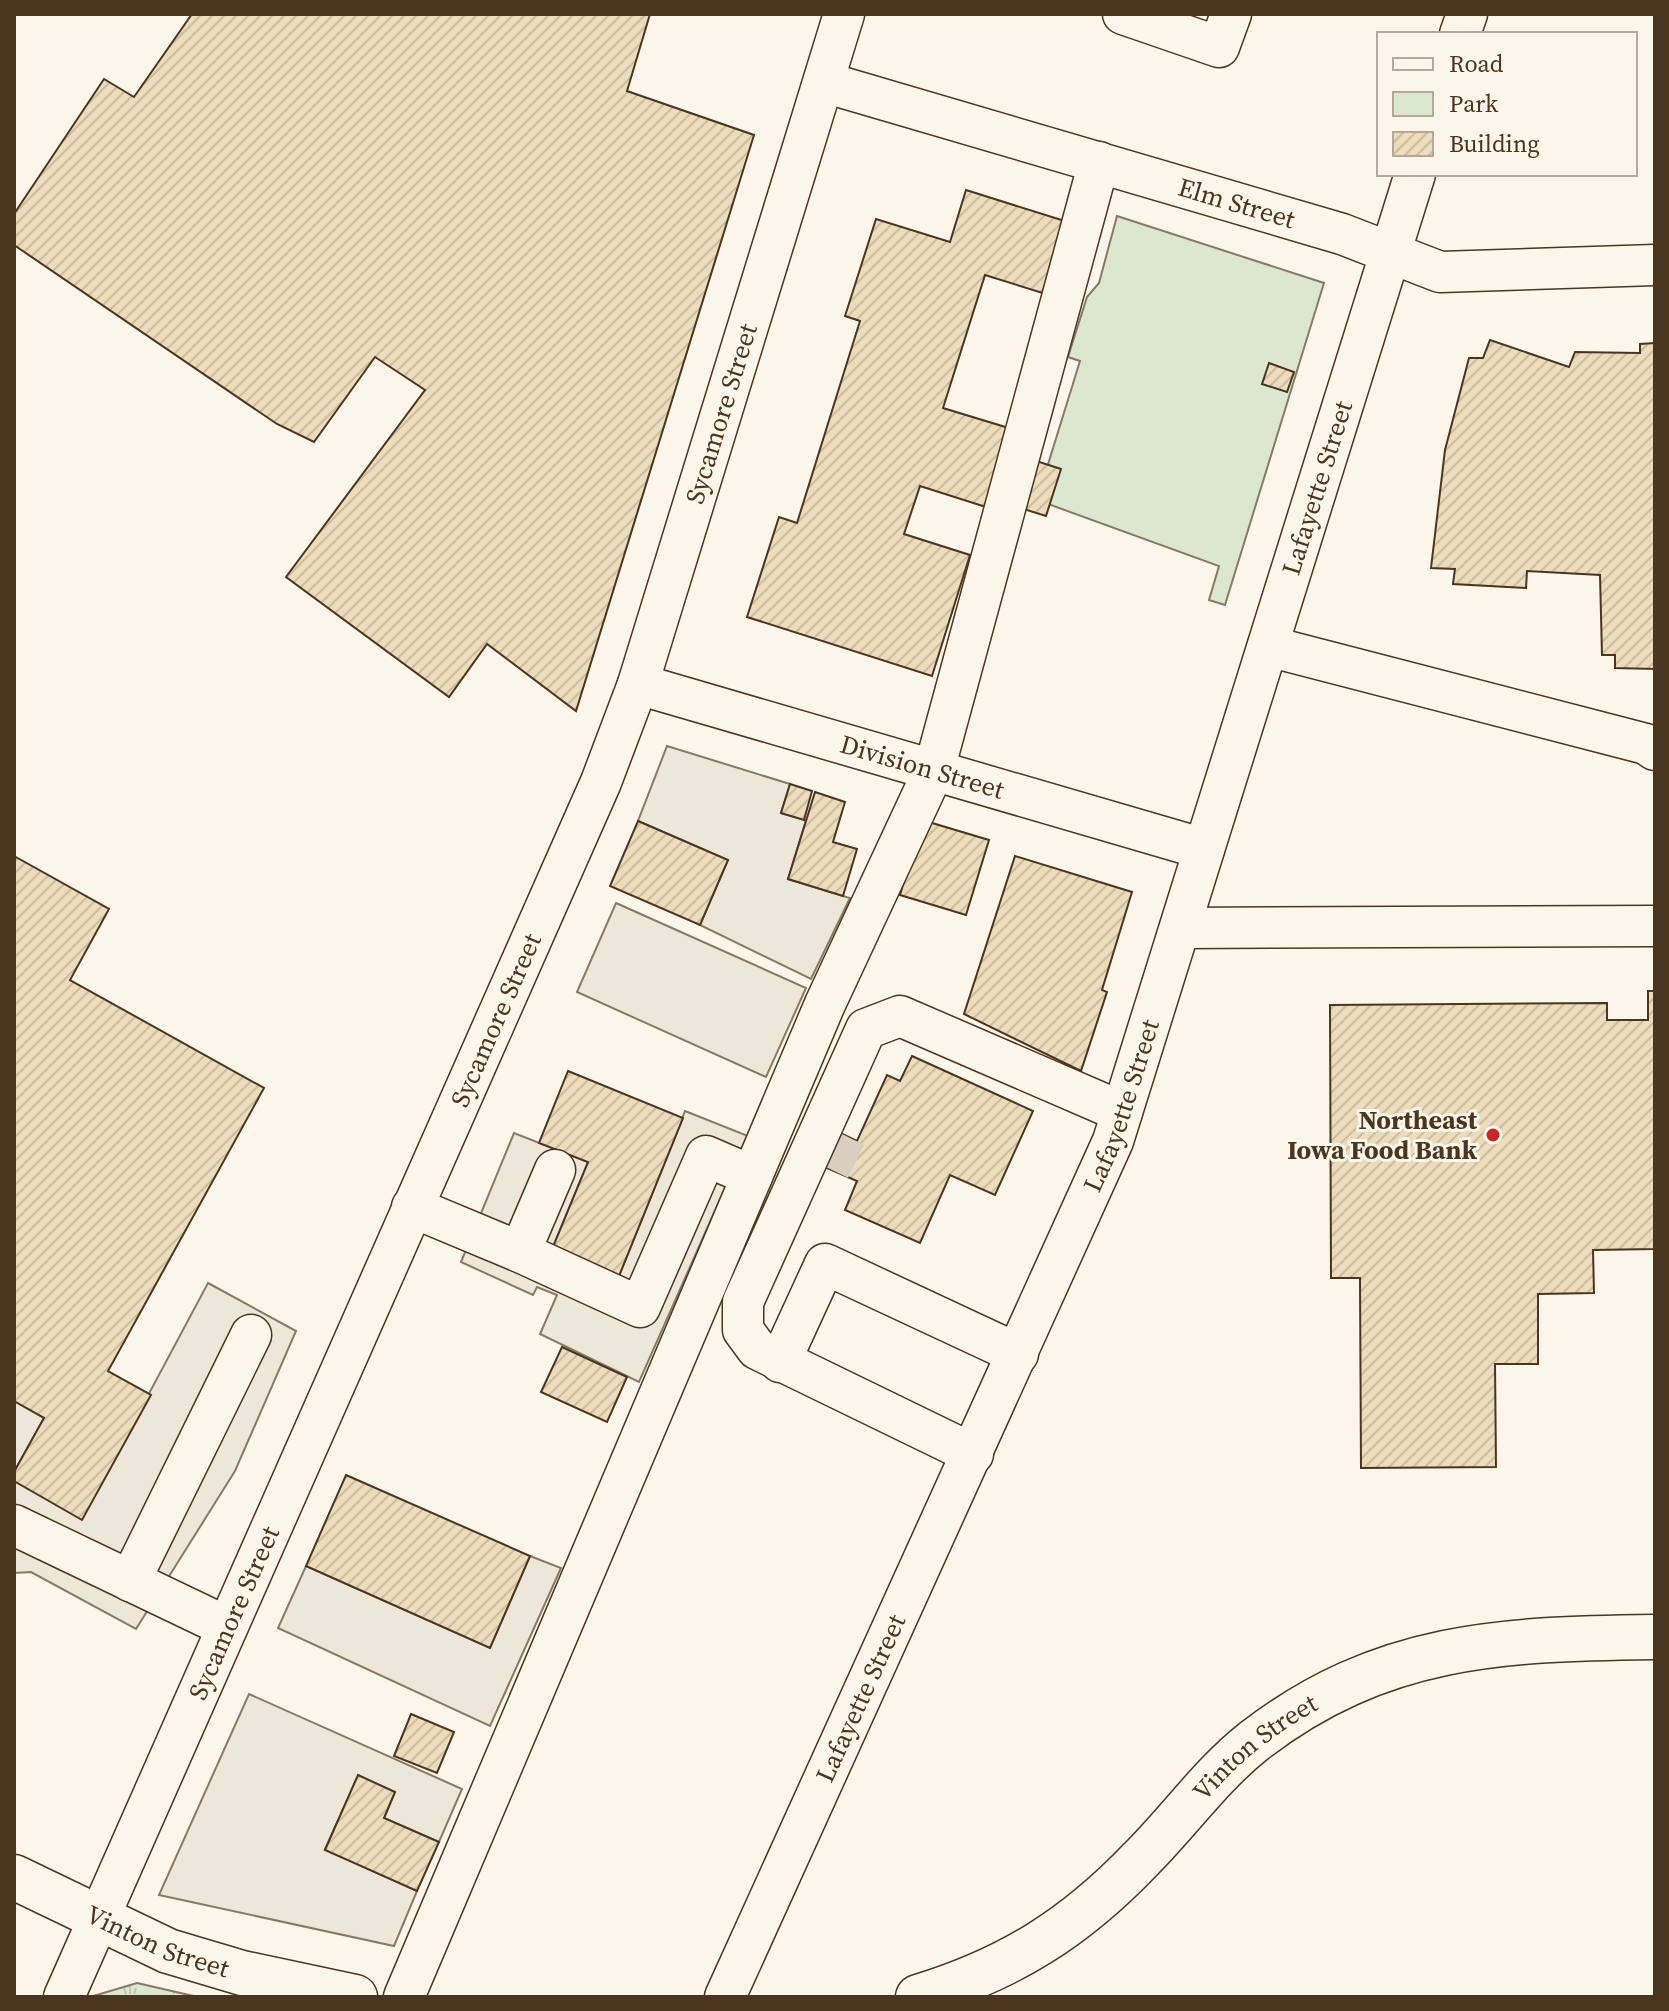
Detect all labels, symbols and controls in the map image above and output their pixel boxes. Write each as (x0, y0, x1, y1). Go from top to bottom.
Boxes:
legend (1377, 32, 1637, 176)
text: Road (1449, 47, 1504, 80)
text: Park (1449, 87, 1499, 120)
text: Building (1449, 127, 1540, 160)
street label: Elm Street (1174, 169, 1300, 237)
street label: Sycamore Street (677, 319, 766, 508)
street label: Lafayette Street (1273, 396, 1361, 580)
street label: Division Street (836, 726, 1009, 808)
street label: Sycamore Street (442, 927, 550, 1113)
street label: Lafayette Street (1074, 1014, 1168, 1198)
place label: Northeast Iowa Food Bank (1287, 1102, 1478, 1168)
marker: Northeast Iowa Food Bank (1484, 1126, 1502, 1144)
street label: Sycamore Street (180, 1520, 288, 1705)
street label: Lafayette Street (807, 1608, 914, 1788)
street label: Vinton Street (1184, 1685, 1324, 1808)
street label: Vinton Street (80, 1896, 234, 1986)

